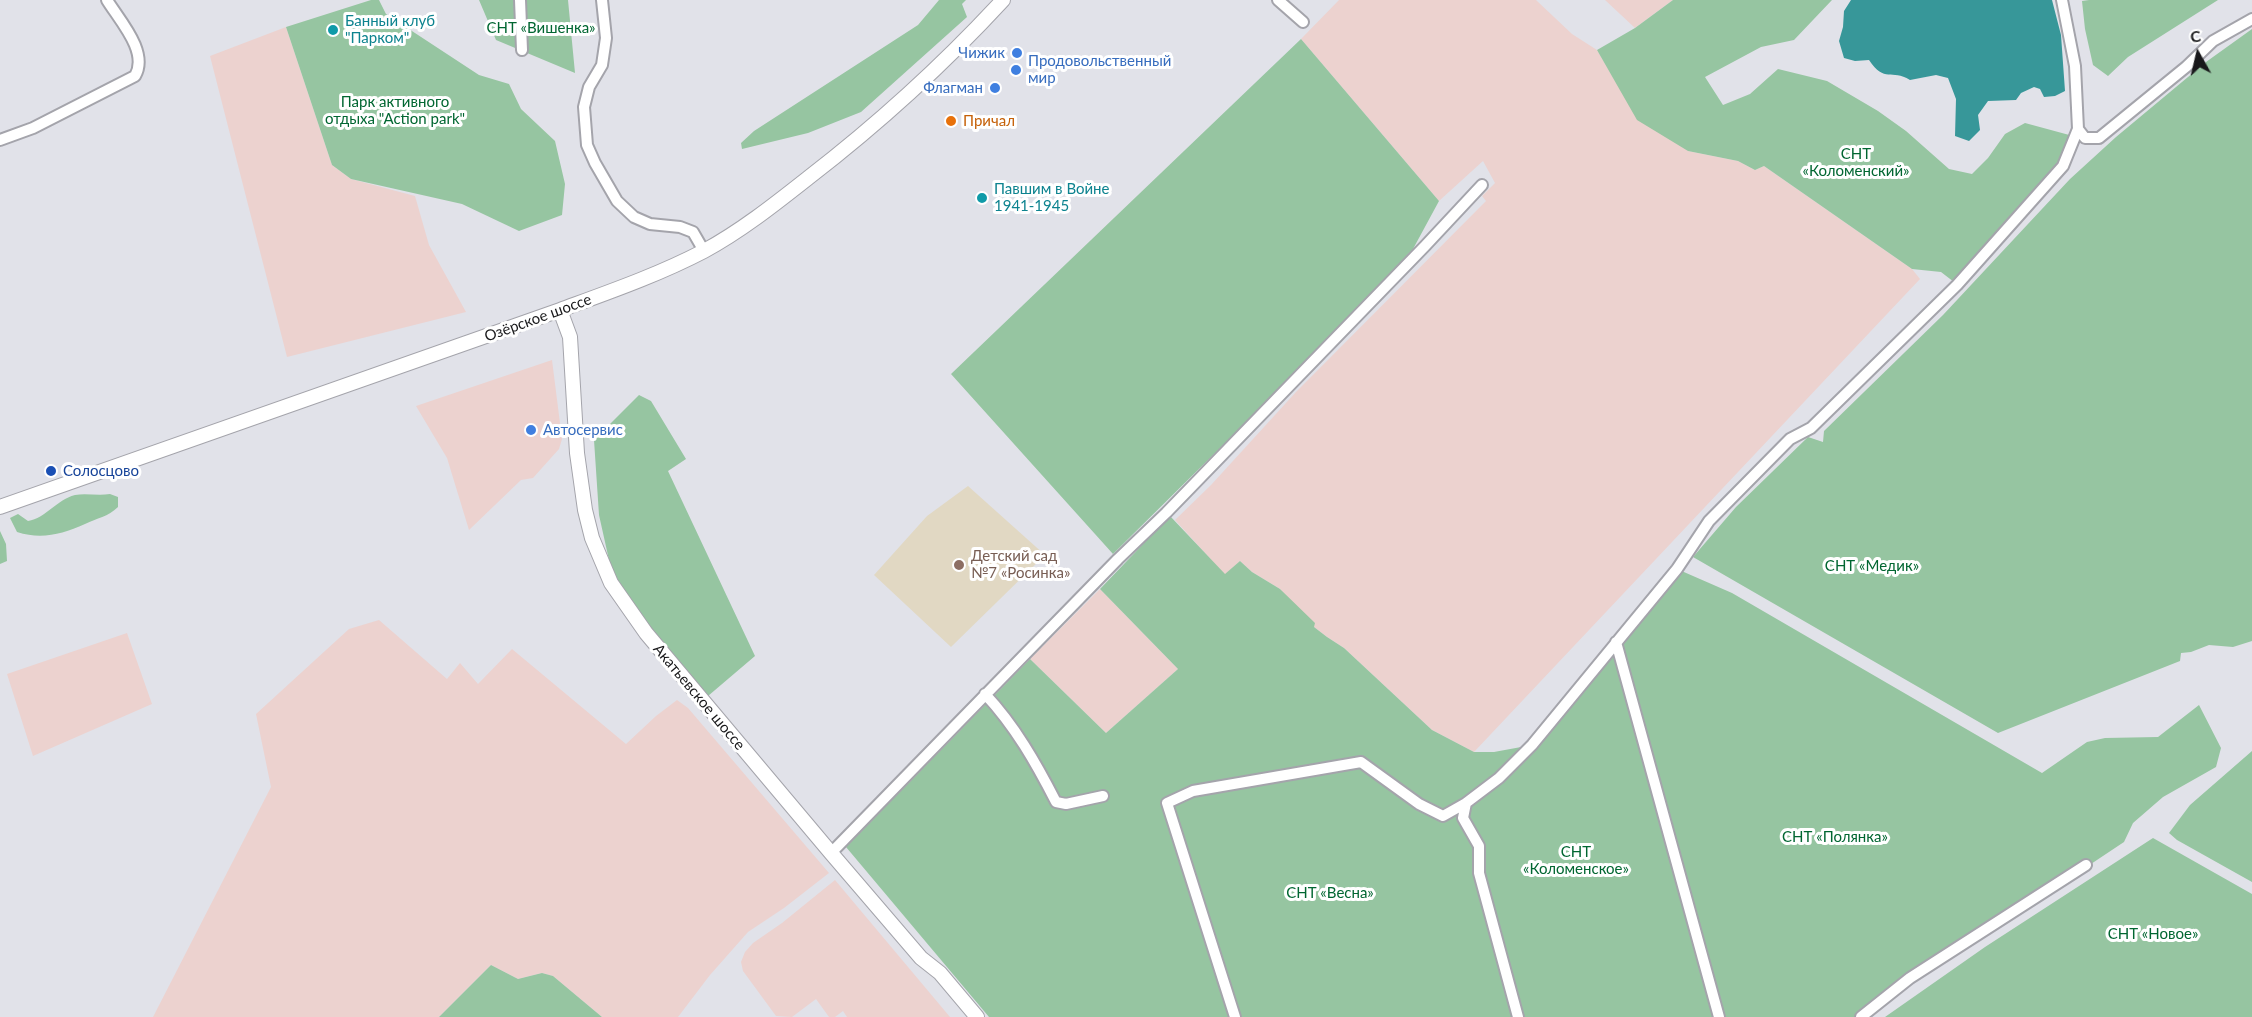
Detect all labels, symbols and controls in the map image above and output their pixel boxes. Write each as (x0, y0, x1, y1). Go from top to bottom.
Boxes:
place label: Банный клуб "Парком" (345, 12, 435, 47)
park label: СНТ «Вишенка» (486, 19, 596, 37)
marker: Банный клуб "Парком" (326, 23, 340, 37)
north arrow (2168, 24, 2228, 84)
text: С (2189, 26, 2202, 46)
place label: Чижик (958, 44, 1005, 62)
marker: Чижик (1010, 46, 1024, 60)
place label: Продовольственный мир (1028, 52, 1171, 87)
marker: Продовольственный мир (1009, 63, 1023, 77)
place label: Флагман (923, 79, 983, 97)
marker: Флагман (988, 81, 1002, 95)
park label: Парк активного отдыха "Action park" (325, 93, 465, 128)
place label: Причал (963, 112, 1015, 130)
marker: Причал (944, 114, 958, 128)
park label: СНТ «Коломенский» (1802, 145, 1910, 180)
place label: Павшим в Войне 1941-1945 (994, 180, 1109, 215)
marker: Павшим в Войне 1941-1945 (975, 191, 989, 205)
street label: Озёрское шоссе (482, 290, 594, 346)
place label: Автосервис (543, 421, 623, 439)
marker: Автосервис (524, 423, 538, 437)
place label: Солосцово (63, 462, 139, 480)
marker: Солосцово (44, 464, 58, 478)
place label: Детский сад №7 «Росинка» (971, 547, 1070, 582)
park label: СНТ «Медик» (1825, 557, 1919, 575)
marker: Детский сад №7 «Росинка» (952, 558, 966, 572)
street label: Акатьевское шоссе (649, 640, 749, 754)
park label: СНТ «Полянка» (1782, 828, 1888, 846)
park label: СНТ «Коломенское» (1523, 843, 1629, 878)
park label: СНТ «Весна» (1286, 884, 1374, 902)
park label: СНТ «Новое» (2108, 925, 2198, 943)

